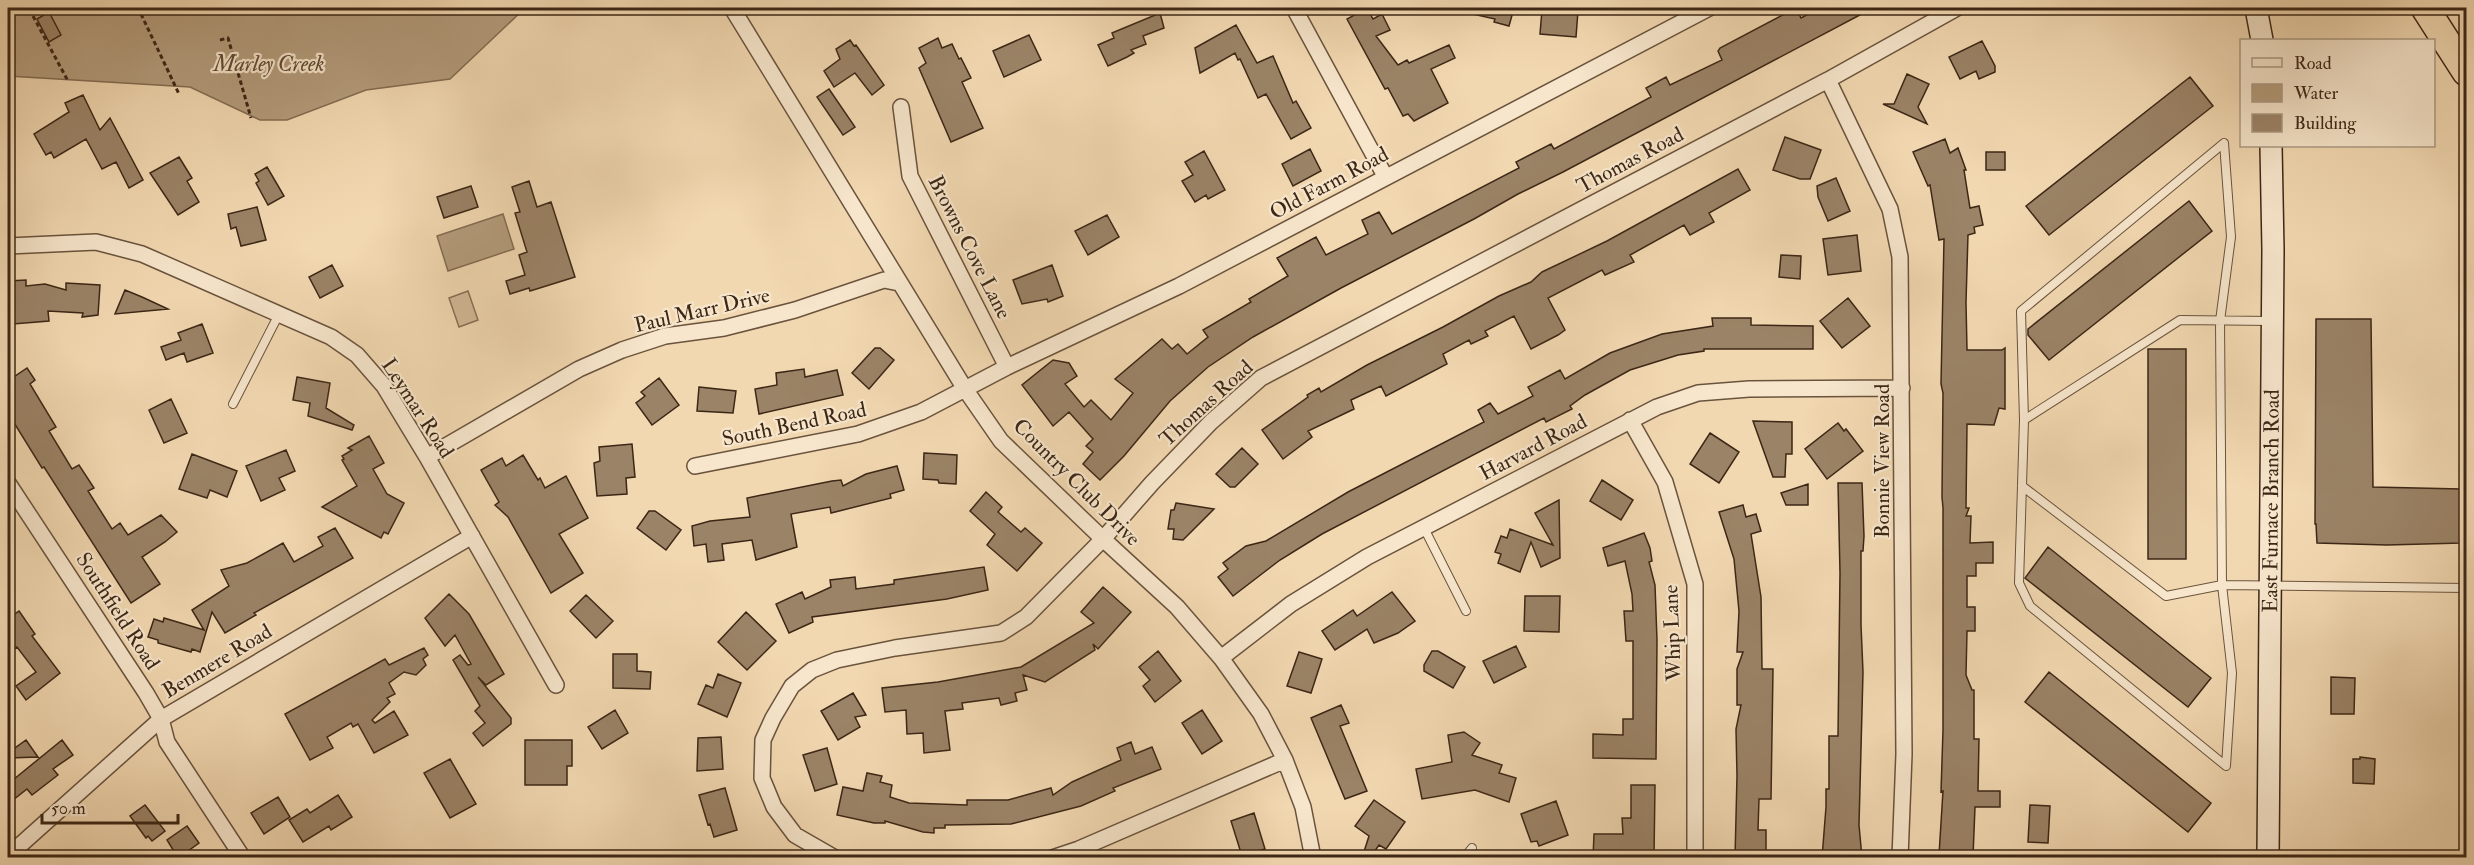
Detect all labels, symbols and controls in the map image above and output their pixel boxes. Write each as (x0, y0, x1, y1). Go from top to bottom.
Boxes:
legend (2240, 39, 2435, 147)
water label: Marley Creek (212, 50, 324, 78)
text: Road (2294, 52, 2332, 75)
text: Water (2293, 82, 2338, 105)
text: Building (2294, 112, 2357, 135)
street label: Thomas Road (1572, 121, 1689, 200)
street label: Old Farm Road (1265, 141, 1394, 226)
street label: Browns Cove Lane (922, 171, 1017, 324)
street label: Paul Marr Drive (632, 282, 773, 339)
street label: Leymar Road (375, 353, 460, 464)
street label: Thomas Road (1154, 354, 1259, 453)
street label: Bonnie View Road (1869, 383, 1896, 538)
street label: East Furnace Branch Road (2257, 388, 2286, 613)
street label: South Bend Road (720, 396, 869, 453)
street label: Harvard Road (1475, 408, 1592, 487)
street label: Country Club Drive (1007, 413, 1146, 552)
street label: Southfield Road (70, 547, 166, 676)
street label: Whip Lane (1657, 584, 1688, 683)
street label: Benmere Road (157, 618, 278, 705)
scale bar (42, 787, 178, 825)
text: 50 m (51, 797, 86, 820)

